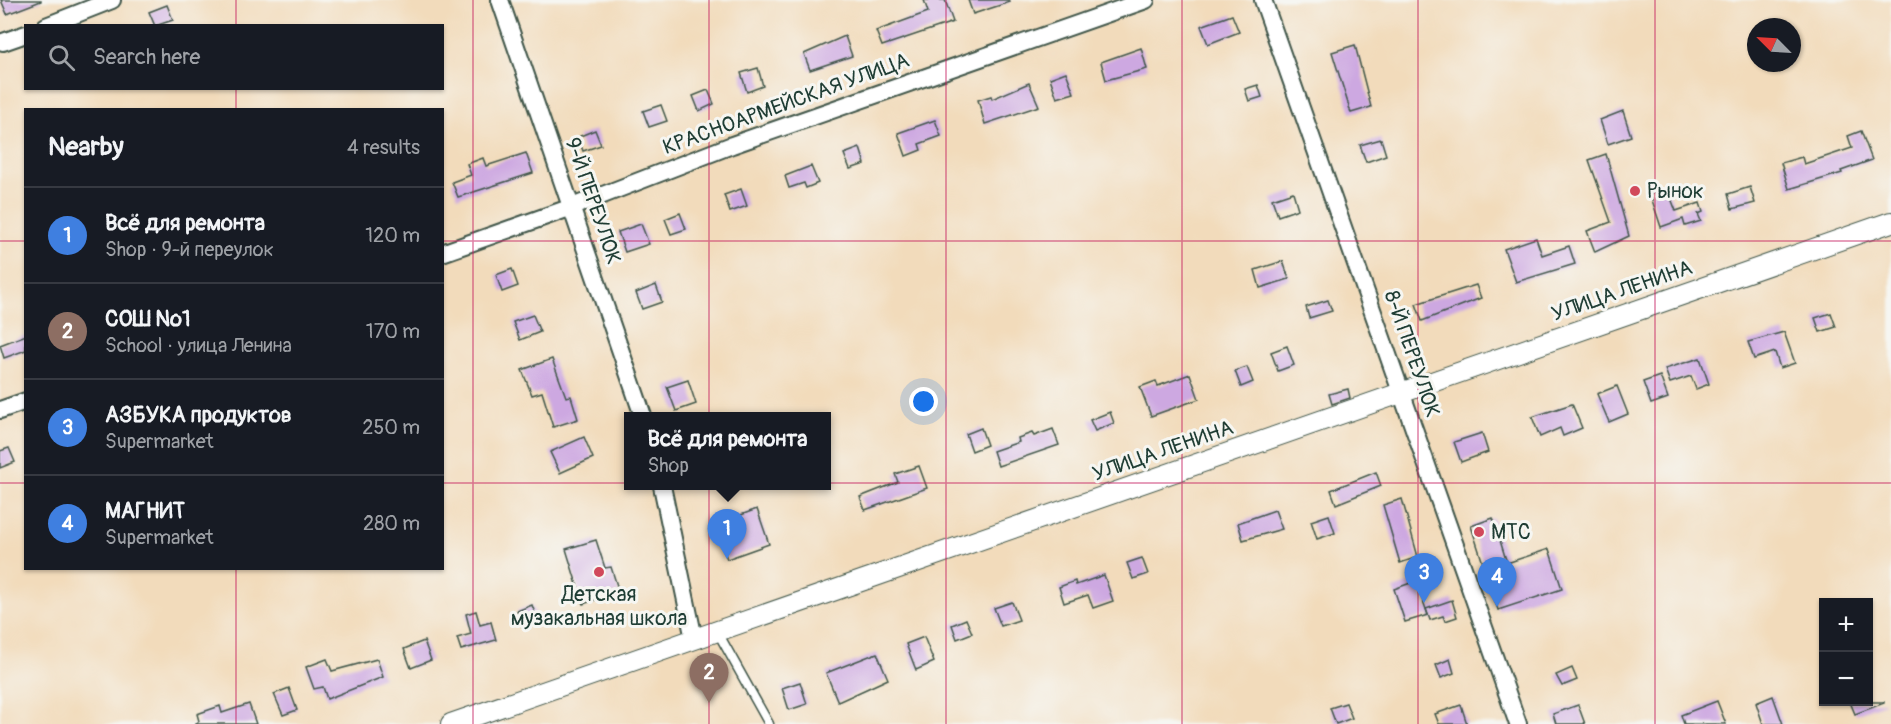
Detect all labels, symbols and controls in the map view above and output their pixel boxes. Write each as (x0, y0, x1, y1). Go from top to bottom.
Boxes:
north arrow (1747, 18, 1801, 72)
search box (24, 24, 444, 90)
icon: search (45, 41, 78, 74)
text: Search here (93, 43, 200, 71)
street label: КРАСНОАРМЕЙСКАЯ УЛИЦА (659, 47, 913, 161)
text: Nearby (48, 131, 124, 163)
street label: 9-Й ПЕРЕУЛОК (559, 134, 627, 268)
text: 4 results (347, 135, 420, 160)
place label: Рынок (1647, 178, 1704, 205)
marker: Рынок (1628, 184, 1642, 198)
text: Всё для ремонта (105, 209, 265, 237)
text: 1 (64, 223, 71, 248)
text: 120 m (365, 223, 420, 248)
text: Shop · 9-й переулок (105, 237, 274, 262)
street label: УЛИЦА ЛЕНИНА (1548, 254, 1696, 328)
street label: 8-Й ПЕРЕУЛОК (1378, 287, 1446, 421)
text: СОШ №1 (105, 305, 191, 333)
text: 2 (62, 319, 73, 344)
text: 170 m (366, 319, 420, 344)
text: School · улица Ленина (105, 333, 292, 358)
your location (909, 387, 938, 416)
text: АЗБУКА продуктов (105, 401, 292, 429)
popup (624, 412, 831, 490)
street label: УЛИЦА ЛЕНИНА (1089, 414, 1237, 488)
text: 3 (62, 415, 73, 440)
text: 250 m (362, 415, 420, 440)
text: Всё для ремонта (648, 425, 807, 453)
text: Supermarket (105, 429, 214, 454)
text: Shop (648, 453, 689, 478)
text: МАГНИТ (105, 497, 185, 525)
pin: 1 (708, 510, 746, 559)
text: 4 (62, 511, 73, 536)
text: 280 m (363, 511, 420, 536)
place label: МТС (1491, 519, 1531, 546)
text: Supermarket (105, 525, 214, 550)
marker: МТС (1472, 525, 1486, 539)
pin: 3 (1404, 554, 1444, 603)
pin: 4 (1478, 558, 1516, 607)
marker: Детская музакальная школа (592, 565, 606, 579)
place label: Детская музакальная школа (511, 581, 687, 632)
map controls (1819, 598, 1873, 706)
button: + (1819, 598, 1873, 652)
button: − (1819, 652, 1873, 706)
pin: 2 (690, 654, 728, 703)

